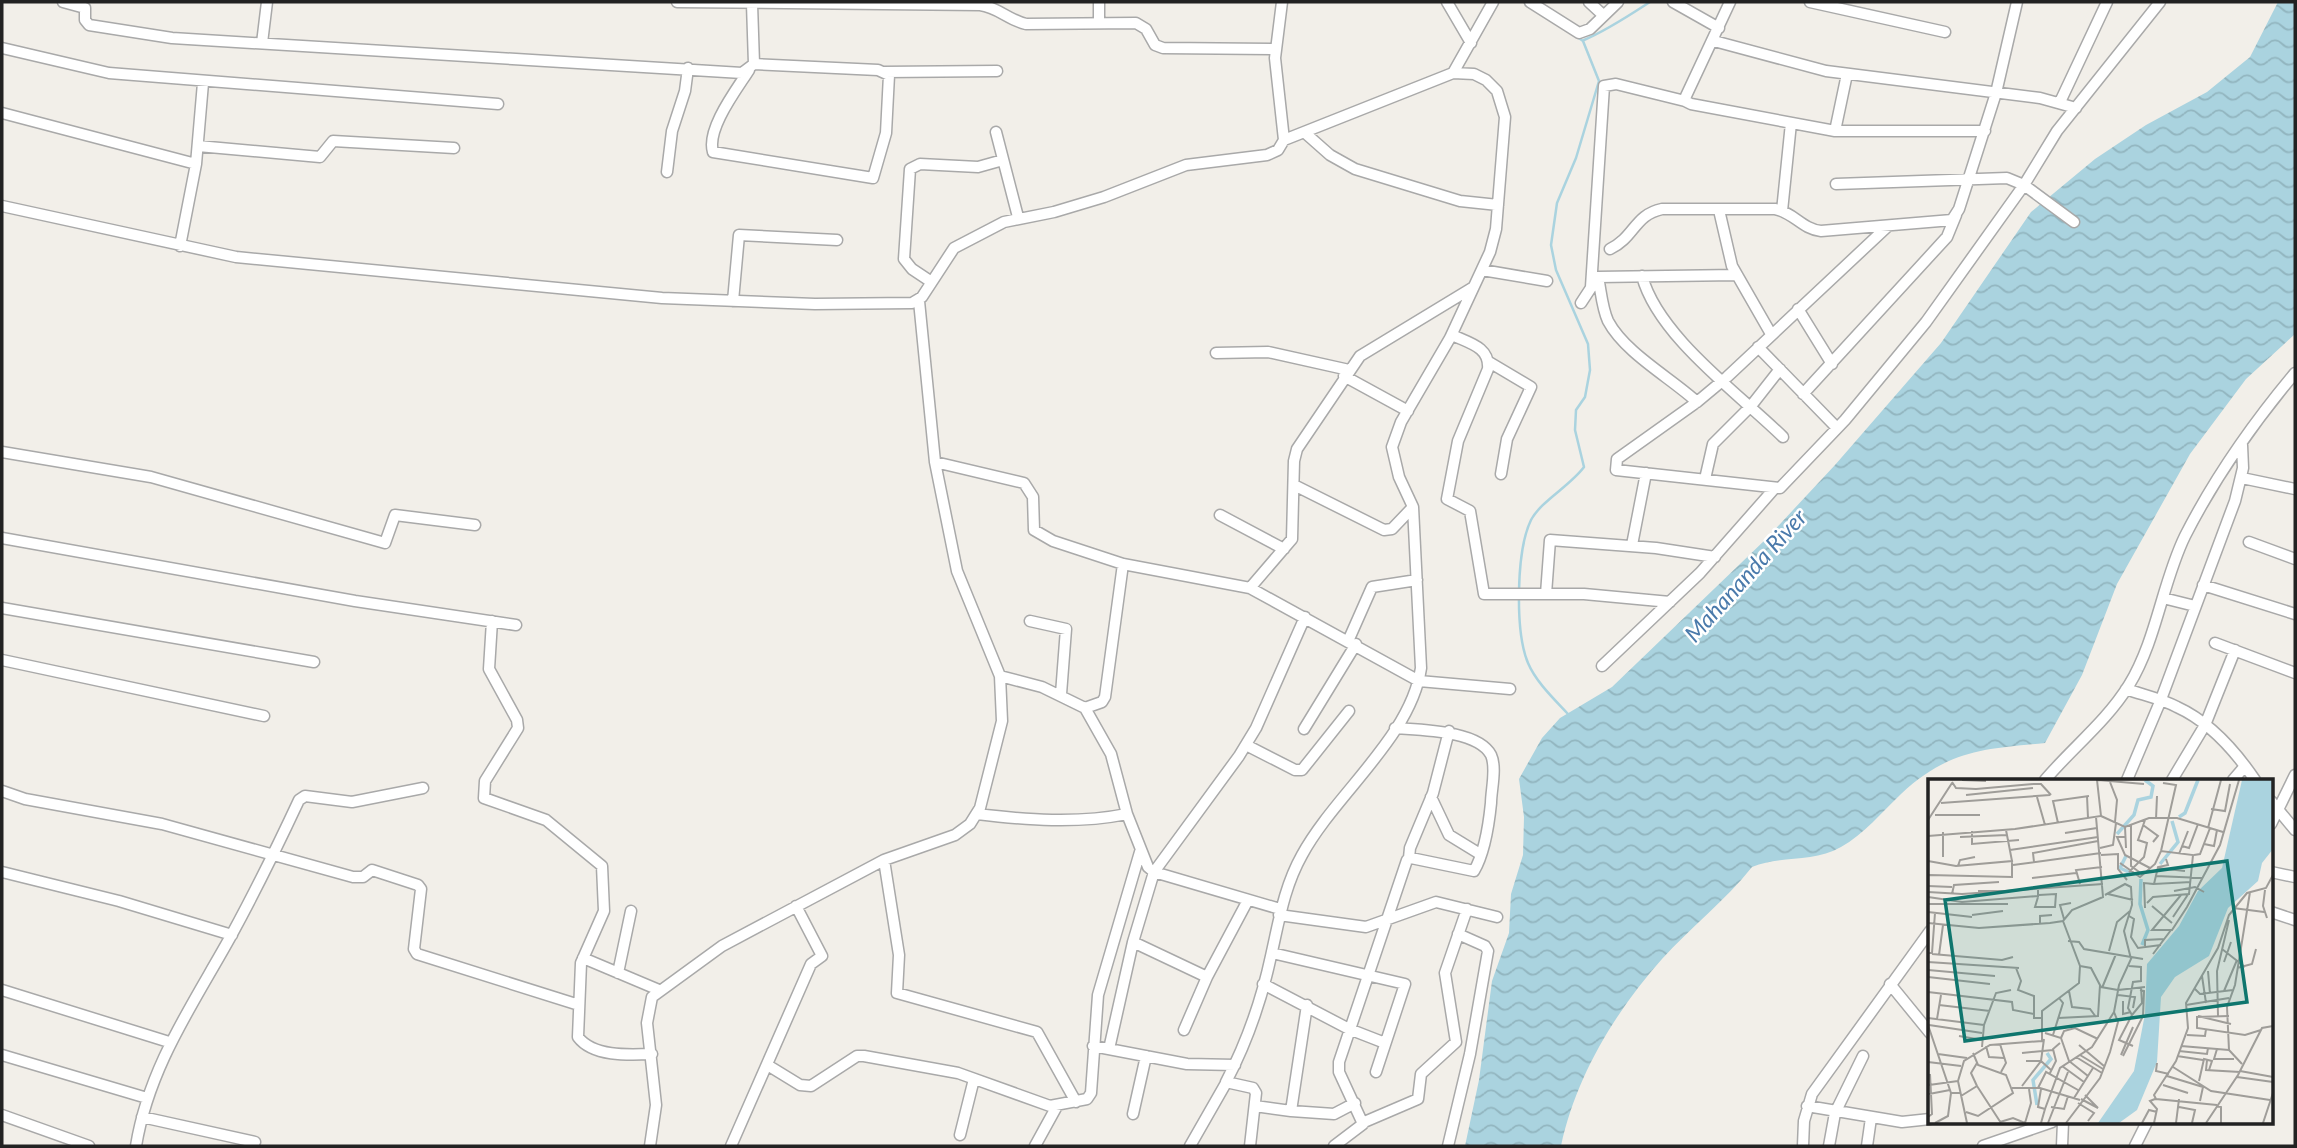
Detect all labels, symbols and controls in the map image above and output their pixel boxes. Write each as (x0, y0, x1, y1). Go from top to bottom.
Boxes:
water label: Mahananda River (1678, 502, 1813, 647)
inset map (1928, 779, 2272, 1124)

